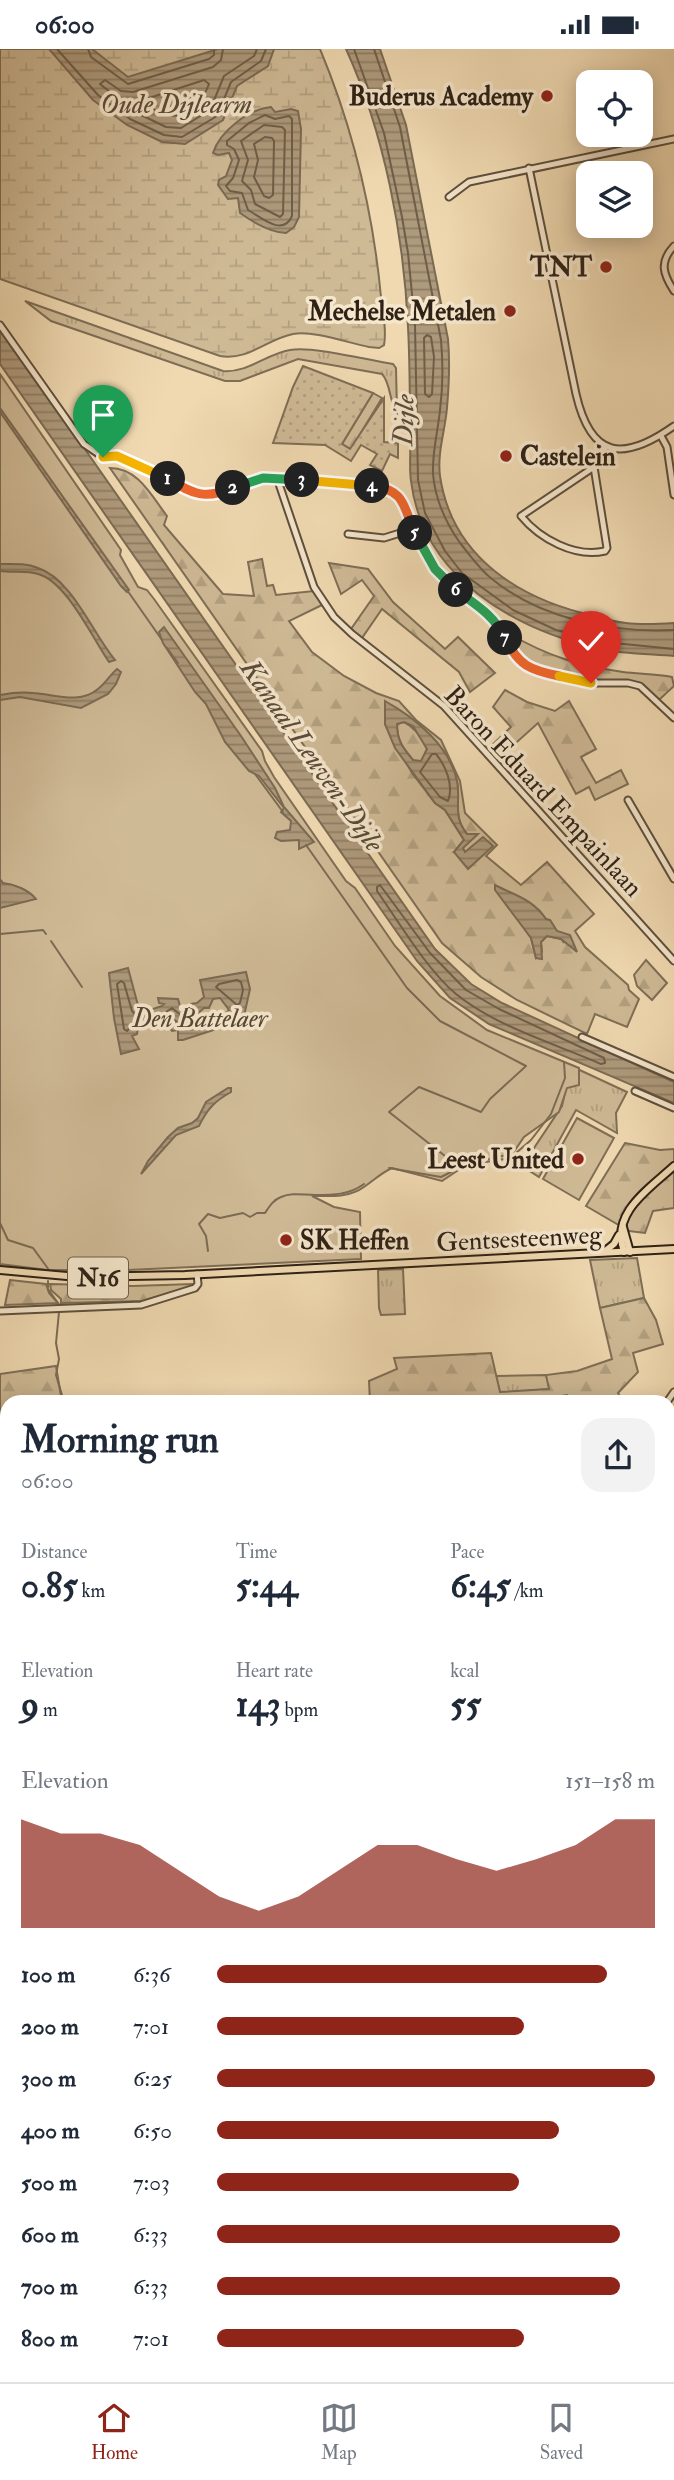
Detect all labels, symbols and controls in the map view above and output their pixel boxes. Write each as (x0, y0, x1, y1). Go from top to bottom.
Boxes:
text: 06:00 (35, 9, 95, 41)
map controls (576, 70, 653, 238)
button: locate (576, 70, 653, 147)
place label: Buderus Academy (349, 81, 535, 114)
water label: Oude Dijlearm (100, 87, 252, 122)
marker: Buderus Academy (539, 88, 555, 104)
button: layers (576, 161, 653, 238)
place label: TNT (529, 252, 593, 284)
marker: TNT (598, 259, 614, 275)
place label: Mechelse Metalen (307, 296, 497, 328)
marker: Mechelse Metalen (502, 303, 518, 319)
pin (73, 385, 133, 457)
water label: Dijle (386, 393, 423, 447)
icon: arrive (84, 396, 122, 434)
place label: Castelein (520, 441, 616, 473)
marker: Castelein (498, 448, 514, 464)
pin: 1 (150, 461, 186, 497)
pin: 3 (284, 463, 320, 497)
text: 1 (164, 466, 171, 490)
text: 3 (298, 467, 305, 491)
pin: 4 (354, 469, 390, 503)
pin: 2 (216, 471, 250, 506)
text: 4 (366, 473, 377, 497)
text: 2 (228, 475, 237, 499)
pin: 5 (398, 515, 432, 551)
text: 5 (410, 520, 419, 544)
pin: 6 (438, 573, 474, 607)
text: 6 (451, 577, 460, 601)
pin (561, 611, 621, 683)
pin: 7 (488, 621, 522, 655)
icon: check (572, 622, 610, 660)
text: 7 (500, 625, 509, 649)
water label: Kanaal Leuven-Dijle (231, 651, 392, 860)
street label: Baron Eduard Empainlaan (437, 680, 649, 904)
park label: Den Battelaer (132, 1003, 269, 1035)
place label: Leest United (427, 1144, 564, 1176)
marker: Leest United (570, 1151, 586, 1167)
street label: Gentsesteenweg (435, 1219, 604, 1259)
place label: SK Heffen (300, 1225, 410, 1257)
marker: SK Heffen (278, 1232, 294, 1248)
road number: N16 (68, 1258, 128, 1299)
text: Morning run (21, 1416, 219, 1464)
button: share (581, 1418, 655, 1492)
text: 06:00 (21, 1466, 74, 1495)
text: Distance (21, 1540, 87, 1564)
text: Time (236, 1540, 277, 1564)
text: Pace (450, 1540, 484, 1564)
text: 0.85 (21, 1564, 78, 1608)
text: 5:44 (236, 1564, 297, 1608)
text: 6:45 (450, 1564, 511, 1608)
text: km (78, 1579, 105, 1603)
text: /km (511, 1579, 544, 1603)
text: Elevation (21, 1659, 93, 1683)
text: Heart rate (236, 1659, 313, 1683)
text: kcal (450, 1659, 479, 1683)
text: 9 (21, 1683, 39, 1727)
text: 143 (236, 1683, 280, 1727)
text: 55 (450, 1683, 481, 1727)
text: m (39, 1698, 58, 1722)
text: bpm (280, 1698, 318, 1722)
text: Elevation (21, 1766, 109, 1795)
text: 151–158 m (565, 1766, 655, 1795)
text: 100 m (21, 1960, 75, 1989)
text: 6:36 (133, 1960, 171, 1989)
text: 200 m (21, 2012, 79, 2041)
text: 7:01 (133, 2012, 169, 2041)
text: 300 m (21, 2064, 76, 2093)
text: 6:25 (133, 2064, 172, 2093)
text: 400 m (21, 2116, 80, 2145)
text: 6:50 (133, 2116, 172, 2145)
text: 500 m (21, 2168, 77, 2197)
text: 7:03 (133, 2168, 170, 2197)
text: 600 m (21, 2220, 79, 2249)
text: 6:33 (133, 2220, 168, 2249)
text: 700 m (21, 2272, 78, 2301)
text: 6:33 (133, 2272, 168, 2301)
text: 800 m (21, 2324, 78, 2353)
text: 7:01 (133, 2324, 169, 2353)
tab: Home (91, 2399, 138, 2465)
tab: Map (320, 2399, 358, 2465)
tab: Saved (540, 2399, 583, 2465)

